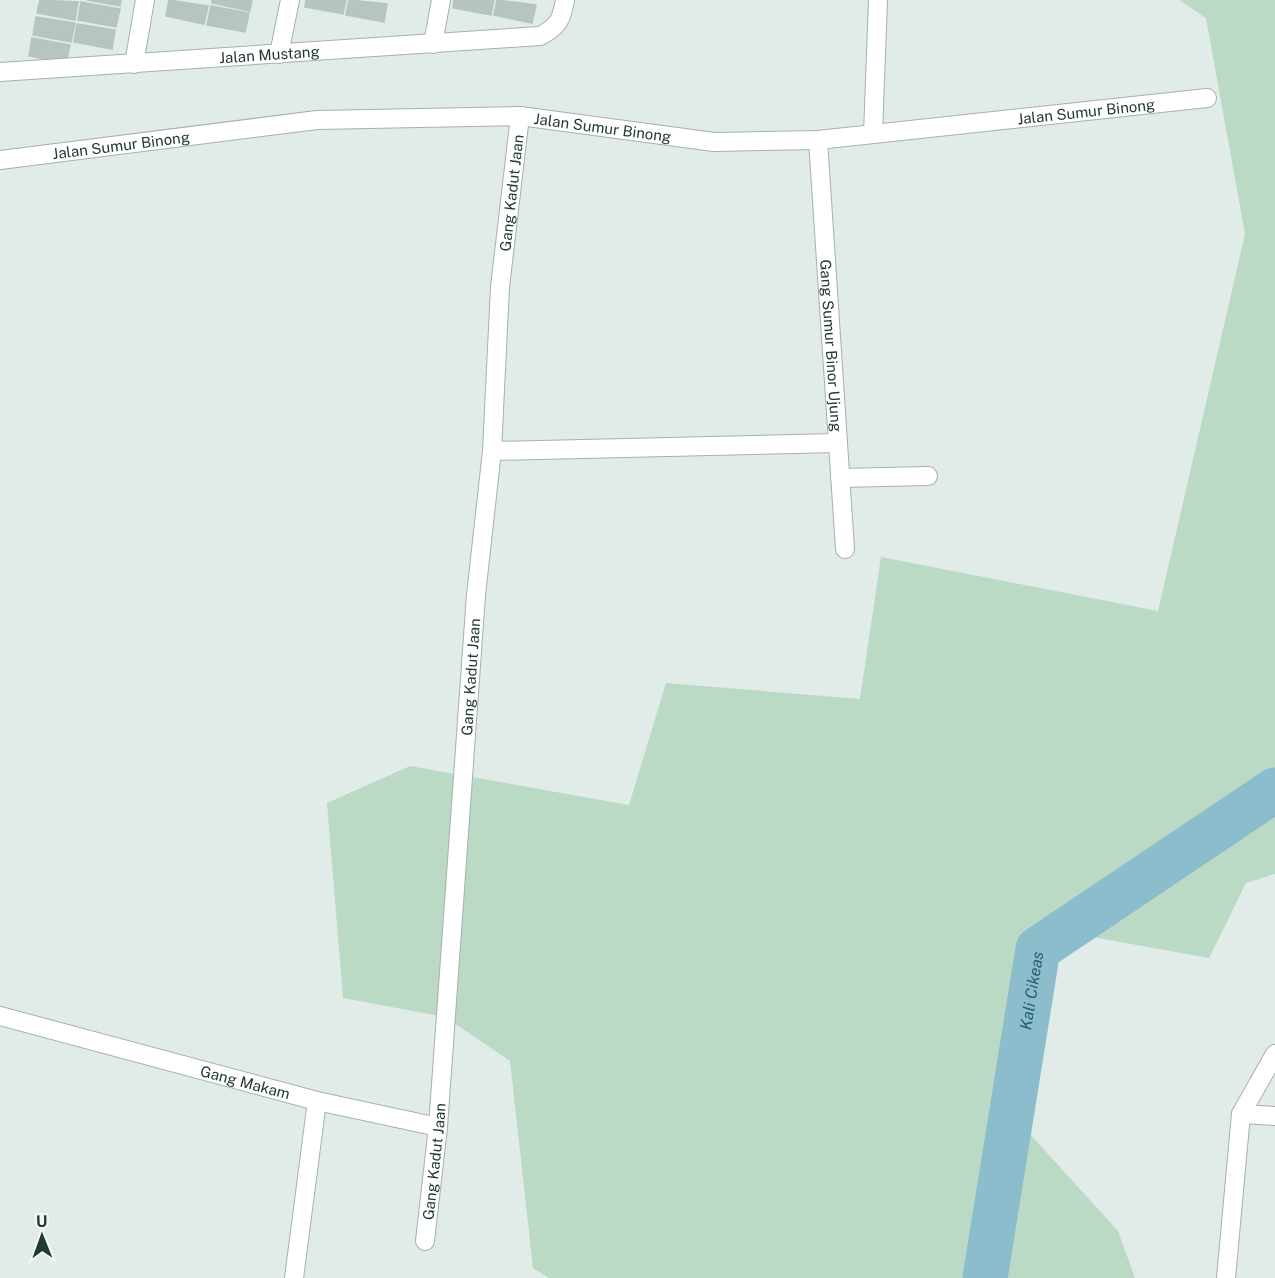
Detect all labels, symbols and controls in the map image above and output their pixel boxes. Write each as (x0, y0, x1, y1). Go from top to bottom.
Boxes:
street label: Jalan Mustang (219, 42, 320, 66)
street label: Jalan Sumur Binong (1016, 95, 1156, 127)
street label: Jalan Sumur Binong (533, 109, 672, 145)
street label: Jalan Sumur Binong (51, 128, 191, 162)
street label: Gang Kadut Jaan (496, 133, 526, 252)
street label: Gang Sumur Binor Ujung (817, 259, 846, 432)
street label: Gang Kadut Jaan (457, 618, 483, 736)
water label: Kali Cikeas (1016, 950, 1047, 1031)
street label: Gang Makam (199, 1062, 292, 1102)
street label: Gang Kadut Jaan (419, 1102, 448, 1221)
north arrow (12, 1206, 72, 1266)
text: U (36, 1212, 48, 1231)

